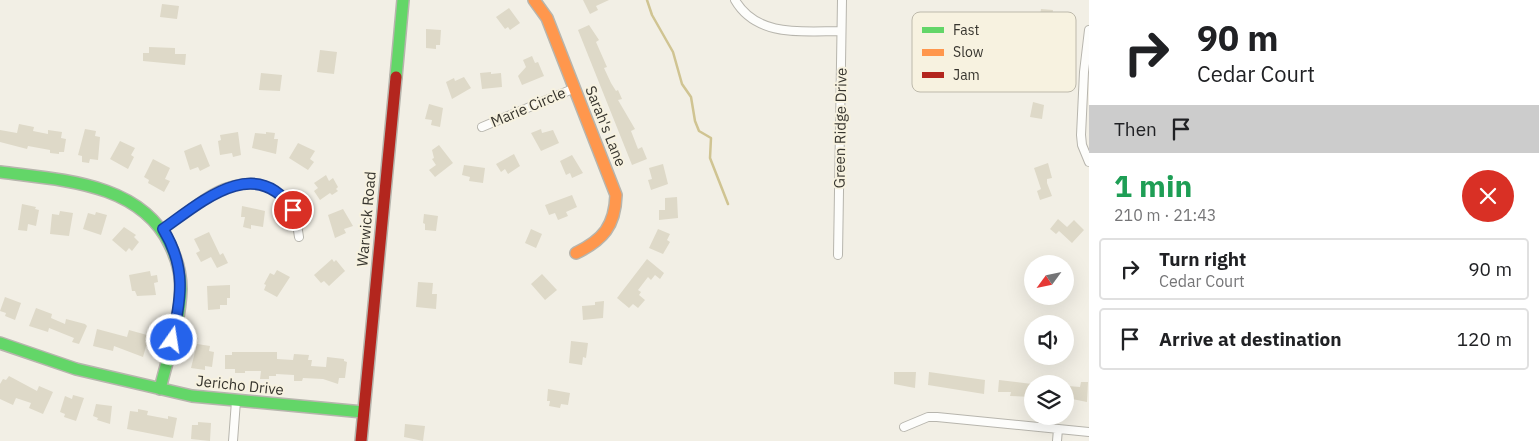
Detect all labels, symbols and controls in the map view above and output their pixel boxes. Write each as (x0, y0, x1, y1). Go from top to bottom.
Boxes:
legend (912, 12, 1076, 92)
text: 90 m (1197, 15, 1279, 61)
icon: right (1114, 20, 1179, 85)
text: Fast (953, 21, 979, 39)
text: Slow (953, 43, 984, 61)
text: Cedar Court (1197, 59, 1315, 88)
text: Jam (953, 66, 980, 84)
street label: Green Ridge Drive (829, 67, 851, 189)
street label: Marie Circle (488, 83, 568, 131)
street label: Sarah's Lane (581, 83, 631, 169)
icon: arrive (1167, 115, 1195, 143)
text: Then (1114, 117, 1157, 141)
text: 1 min (1114, 166, 1192, 205)
button: close (1462, 170, 1514, 222)
street label: Warwick Road (352, 171, 380, 267)
pin (272, 189, 314, 231)
icon: arrive (279, 196, 307, 224)
text: 210 m · 21:43 (1114, 205, 1216, 225)
text: Turn right (1159, 247, 1246, 271)
north arrow (1024, 255, 1074, 305)
map controls (1024, 255, 1074, 425)
icon: right (1116, 255, 1144, 283)
text: 90 m (1468, 257, 1512, 281)
text: Cedar Court (1159, 271, 1245, 291)
position arrow (145, 313, 197, 365)
button: sound (1024, 315, 1074, 365)
icon: arrive (1116, 325, 1144, 353)
text: Arrive at destination (1159, 327, 1342, 351)
text: 120 m (1457, 327, 1512, 351)
street label: Jericho Drive (195, 371, 285, 399)
button: layers (1024, 375, 1074, 425)

